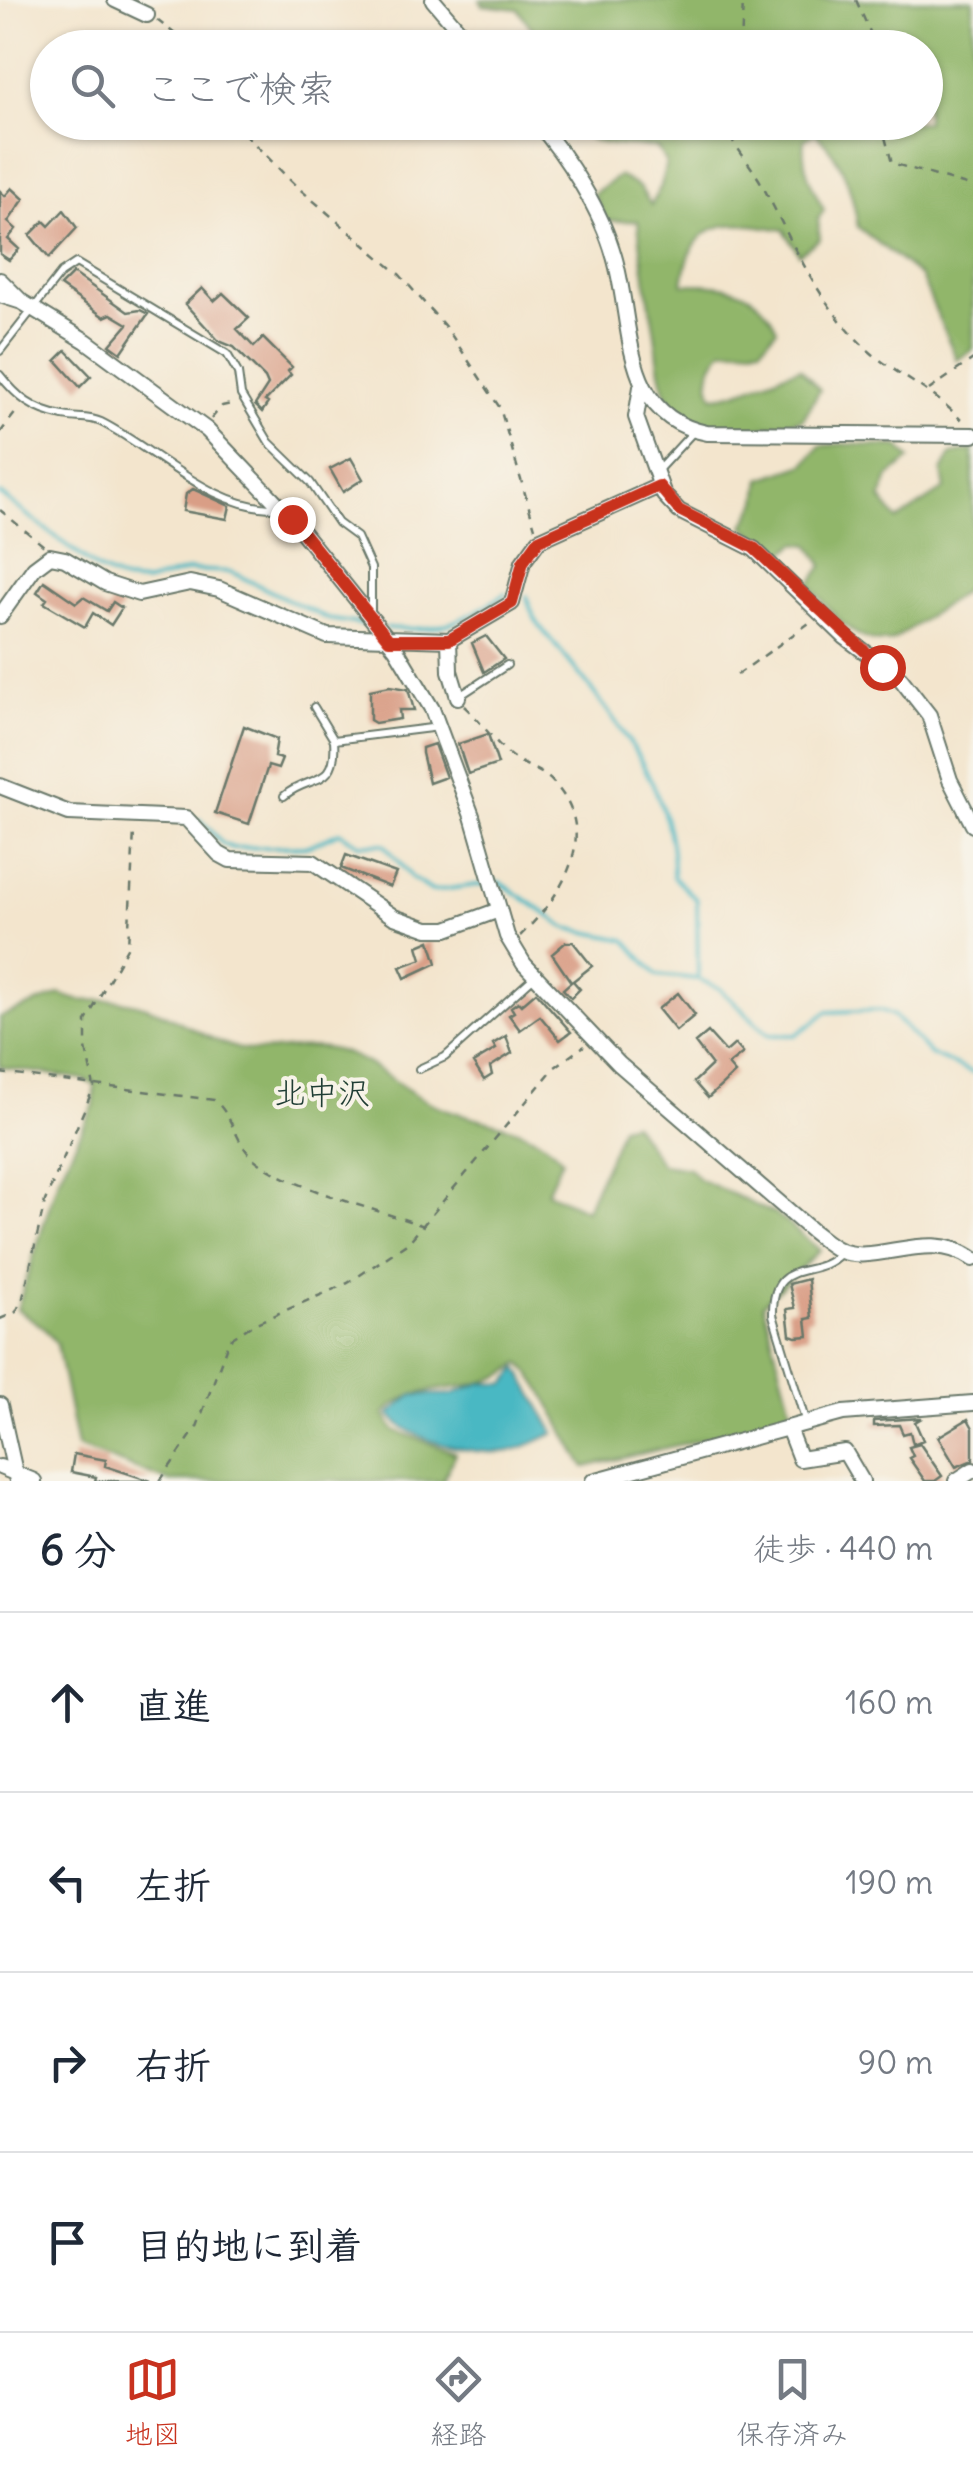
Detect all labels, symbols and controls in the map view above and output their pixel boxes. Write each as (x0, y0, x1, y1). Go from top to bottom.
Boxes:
search box (30, 30, 943, 140)
icon: search (65, 58, 120, 113)
text: ここで検索 (145, 65, 335, 112)
route end (270, 497, 316, 543)
route start (860, 645, 906, 691)
district label: 北中沢 (274, 1072, 370, 1113)
text: 6 分 (40, 1524, 116, 1576)
text: 徒歩 · 440 m (753, 1528, 933, 1569)
icon: ahead (40, 1675, 95, 1730)
text: 直進 (135, 1682, 211, 1729)
text: 160 m (845, 1682, 933, 1723)
icon: left (40, 1855, 95, 1910)
text: 左折 (135, 1862, 211, 1909)
text: 190 m (845, 1862, 933, 1903)
icon: right (40, 2035, 95, 2090)
text: 右折 (135, 2042, 211, 2089)
text: 90 m (858, 2042, 933, 2083)
icon: arrive (40, 2215, 95, 2270)
text: 目的地に到着 (135, 2222, 363, 2269)
tab: 地図 (125, 2352, 181, 2452)
tab: 経路 (430, 2352, 486, 2452)
tab: 保存済み (736, 2352, 848, 2452)

